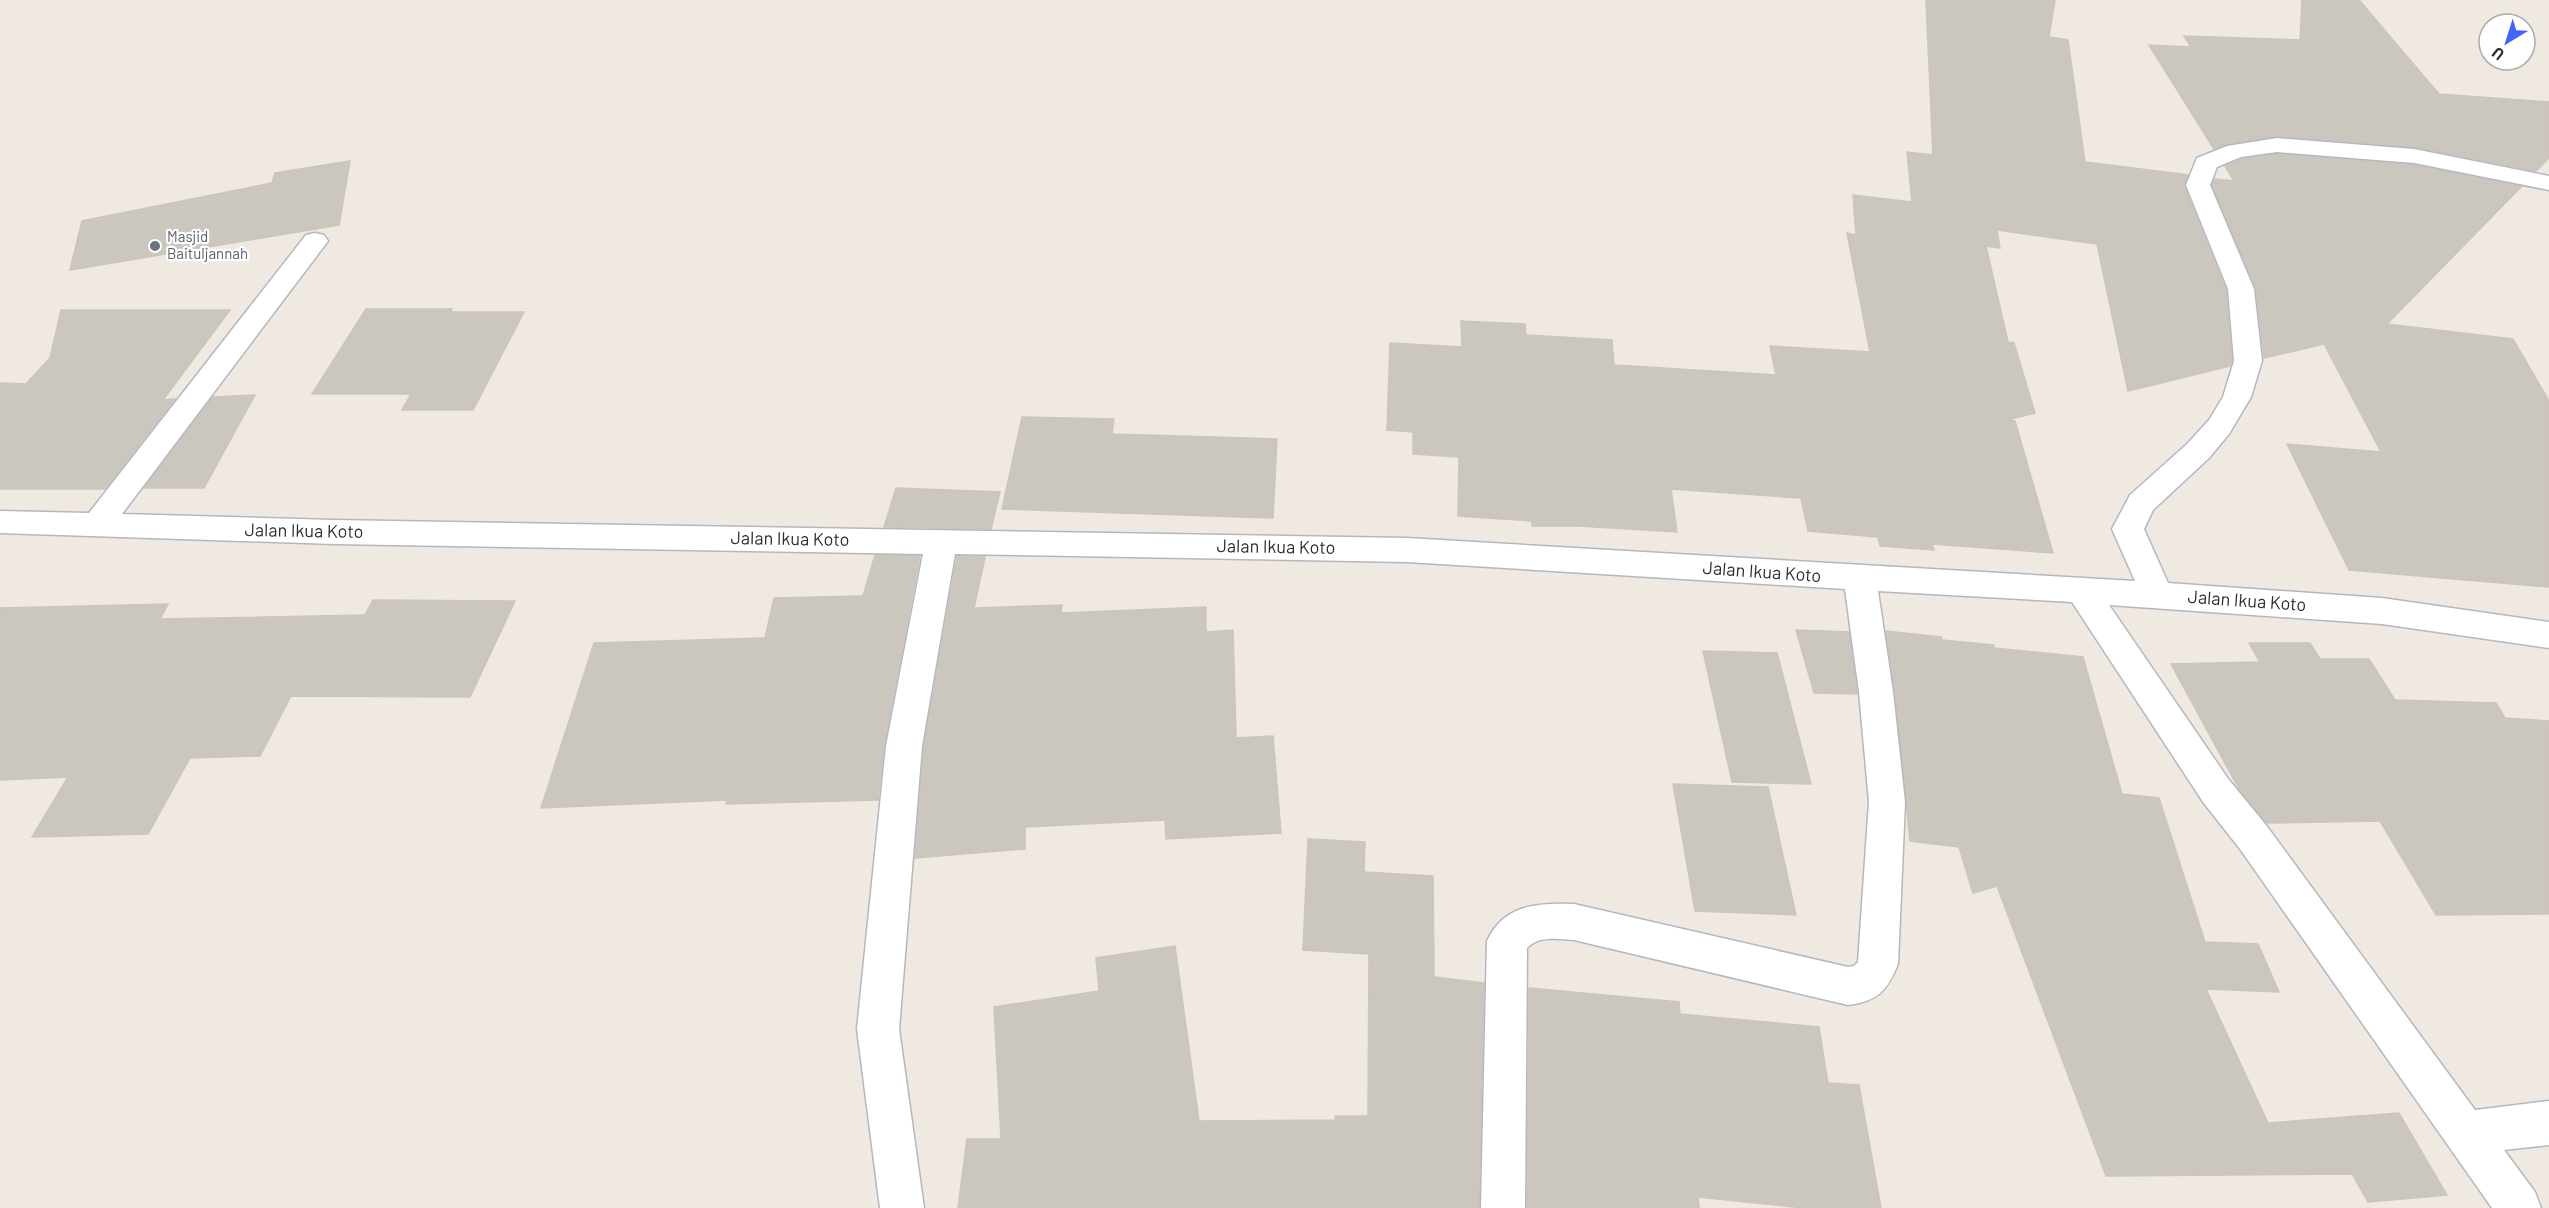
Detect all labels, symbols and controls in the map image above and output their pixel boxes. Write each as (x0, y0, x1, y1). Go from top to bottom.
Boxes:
north arrow (2477, 12, 2537, 72)
text: U (2488, 44, 2507, 65)
place label: Masjid Baituljannah (167, 227, 248, 262)
marker: Masjid Baituljannah (148, 239, 162, 253)
street label: Jalan Ikua Koto (244, 518, 364, 542)
street label: Jalan Ikua Koto (730, 526, 850, 550)
street label: Jalan Ikua Koto (1216, 534, 1336, 558)
street label: Jalan Ikua Koto (1702, 556, 1822, 586)
street label: Jalan Ikua Koto (2187, 585, 2307, 615)

